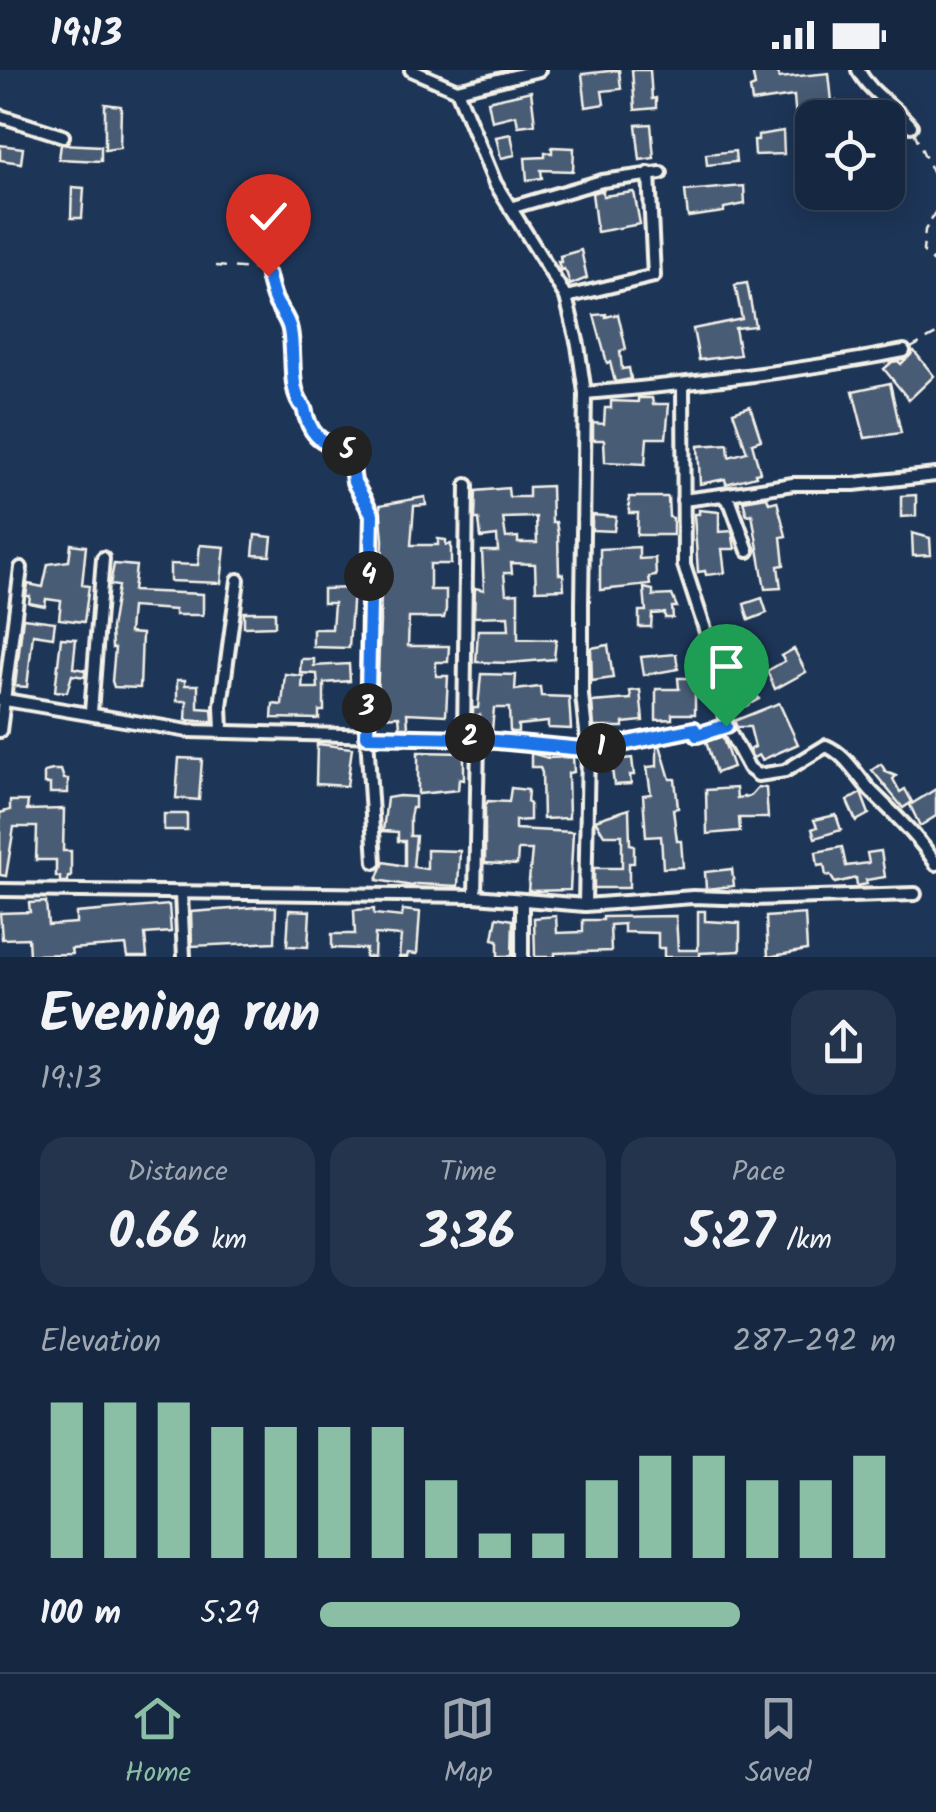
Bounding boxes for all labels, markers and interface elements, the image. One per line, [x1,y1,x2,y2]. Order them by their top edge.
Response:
text: 19:13 [50,5,122,65]
map controls [795,100,905,210]
button: locate [795,100,905,210]
pin [226,174,311,277]
icon: check [241,189,296,244]
pin: 5 [322,426,372,476]
text: 5 [340,428,354,473]
pin: 4 [344,551,394,601]
text: 4 [361,553,377,598]
pin [684,624,769,727]
icon: arrive [699,639,754,694]
pin: 3 [342,683,392,733]
text: 3 [359,685,375,730]
pin: 2 [445,713,495,763]
text: 2 [462,715,478,760]
pin: 1 [576,723,626,773]
text: 1 [597,725,605,770]
text: Evening run [40,973,320,1060]
button: share [791,990,896,1095]
text: 19:13 [40,1054,102,1105]
text: Distance [127,1150,228,1195]
text: Time [440,1150,496,1195]
text: Pace [732,1150,785,1195]
text: 0.66 [108,1195,200,1275]
text: 3:36 [421,1195,515,1275]
text: 5:27 [685,1195,775,1275]
text: km [200,1218,247,1263]
text: /km [775,1218,832,1263]
text: Elevation [40,1317,161,1368]
text: 287–292 m [733,1317,896,1368]
text: 100 m [40,1589,121,1640]
text: 5:29 [200,1589,259,1640]
tab: Home [125,1691,191,1796]
tab: Map [440,1691,495,1796]
tab: Saved [745,1691,811,1796]

